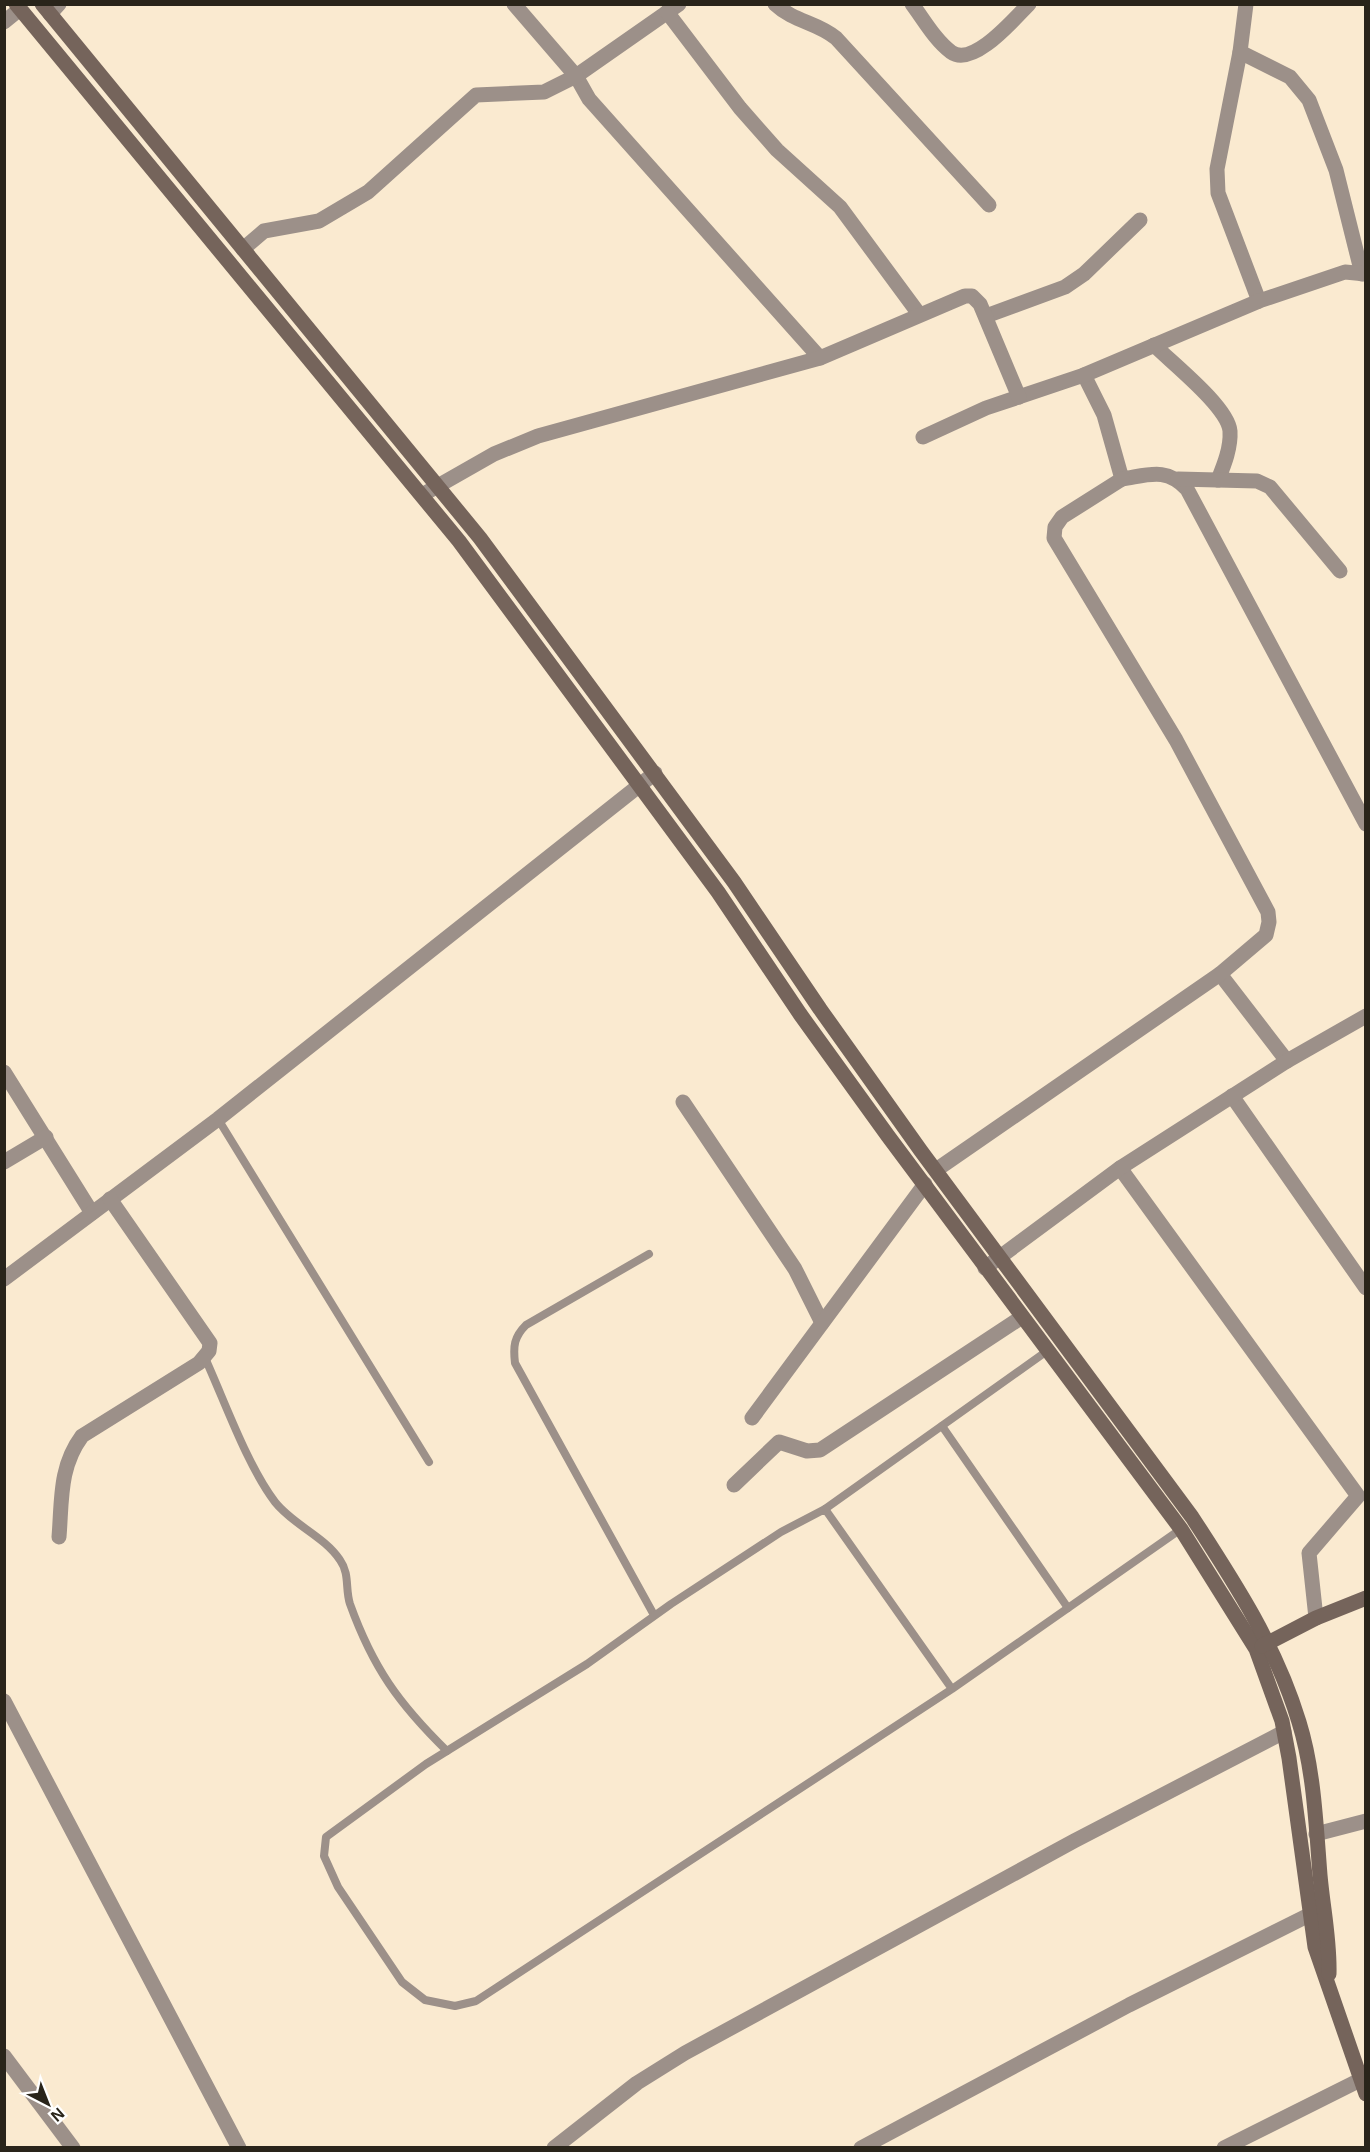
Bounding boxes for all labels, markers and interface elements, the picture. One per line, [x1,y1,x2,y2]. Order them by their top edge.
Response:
north arrow [18,2074,78,2134]
text: N [48,2105,68,2125]

